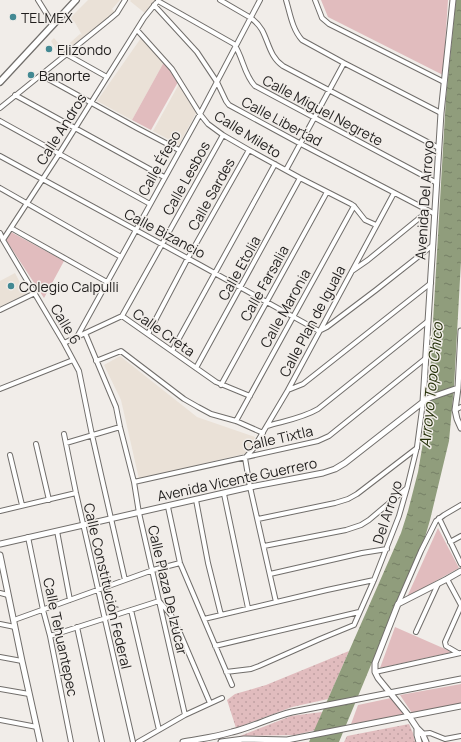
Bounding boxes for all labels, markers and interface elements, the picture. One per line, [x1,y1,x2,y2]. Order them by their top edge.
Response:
place label: TELMEX [21,8,73,27]
marker: TELMEX [8,12,18,22]
place label: Elizondo [57,40,112,59]
marker: Elizondo [44,44,54,54]
place label: Banorte [39,66,90,85]
marker: Banorte [26,70,36,80]
street label: Calle Miguel Negrete [259,70,387,150]
street label: Calle Andros [31,90,91,168]
street label: Calle Libertad [238,92,326,150]
street label: Calle Mileto [211,106,285,162]
street label: Calle Éfeso [133,127,185,199]
street label: Calle Lesbos [158,138,214,218]
street label: Avenida Del Arroyo [410,140,438,260]
street label: Calle Sardes [183,154,239,234]
street label: Calle Bizancio [121,204,209,262]
street label: Calle Etolia [213,232,265,304]
street label: Calle Farsalia [235,242,293,324]
street label: Calle Plan de Iguala [275,262,349,380]
street label: Calle Maronia [255,265,315,351]
place label: Colegio Calpulli [19,277,119,296]
marker: Colegio Calpulli [6,281,16,291]
street label: Calle 6 [47,300,85,348]
street label: Calle Creta [129,304,199,360]
water label: Arroyo Topo Chico [414,320,448,449]
street label: Calle Tixtla [241,421,315,455]
street label: Avenida Vicente Guerrero [155,453,319,505]
street label: Del Arroyo [368,478,406,546]
street label: Calle Constitución Federal [80,501,136,671]
street label: Calle Plaza De Izúcar [144,523,192,657]
street label: Calle Tehuantepec [39,576,83,698]

